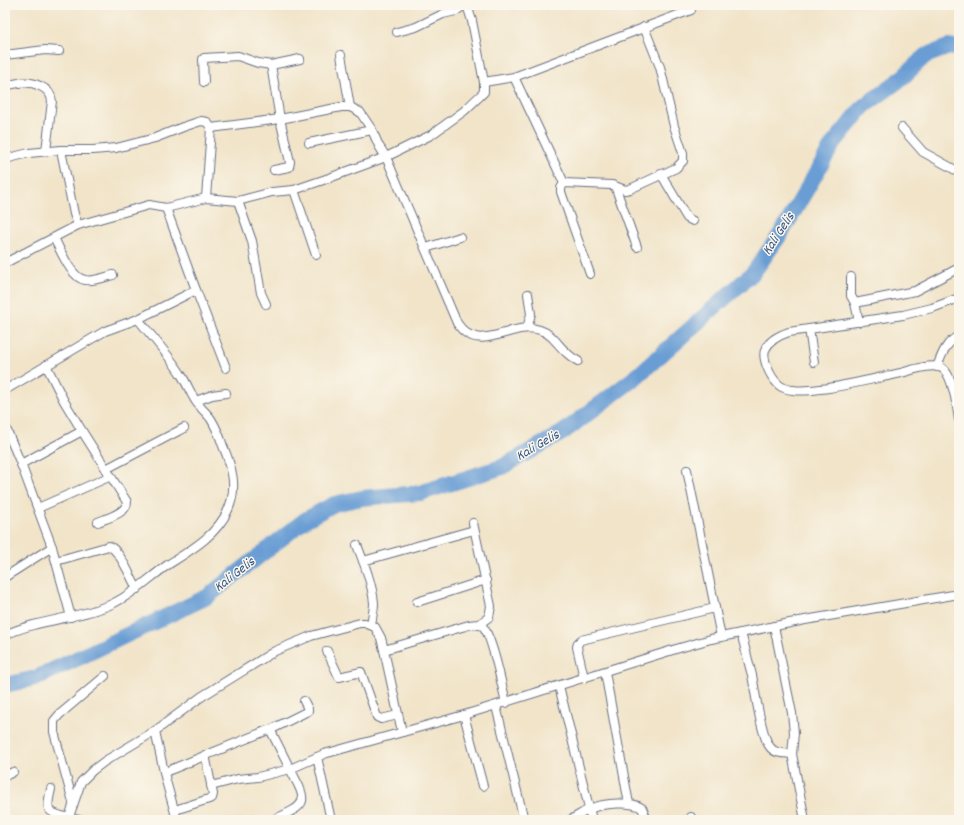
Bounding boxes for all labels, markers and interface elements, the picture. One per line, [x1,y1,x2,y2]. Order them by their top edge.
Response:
water label: Kali Gelis [758,208,801,259]
water label: Kali Gelis [513,425,564,466]
water label: Kali Gelis [210,552,261,597]

